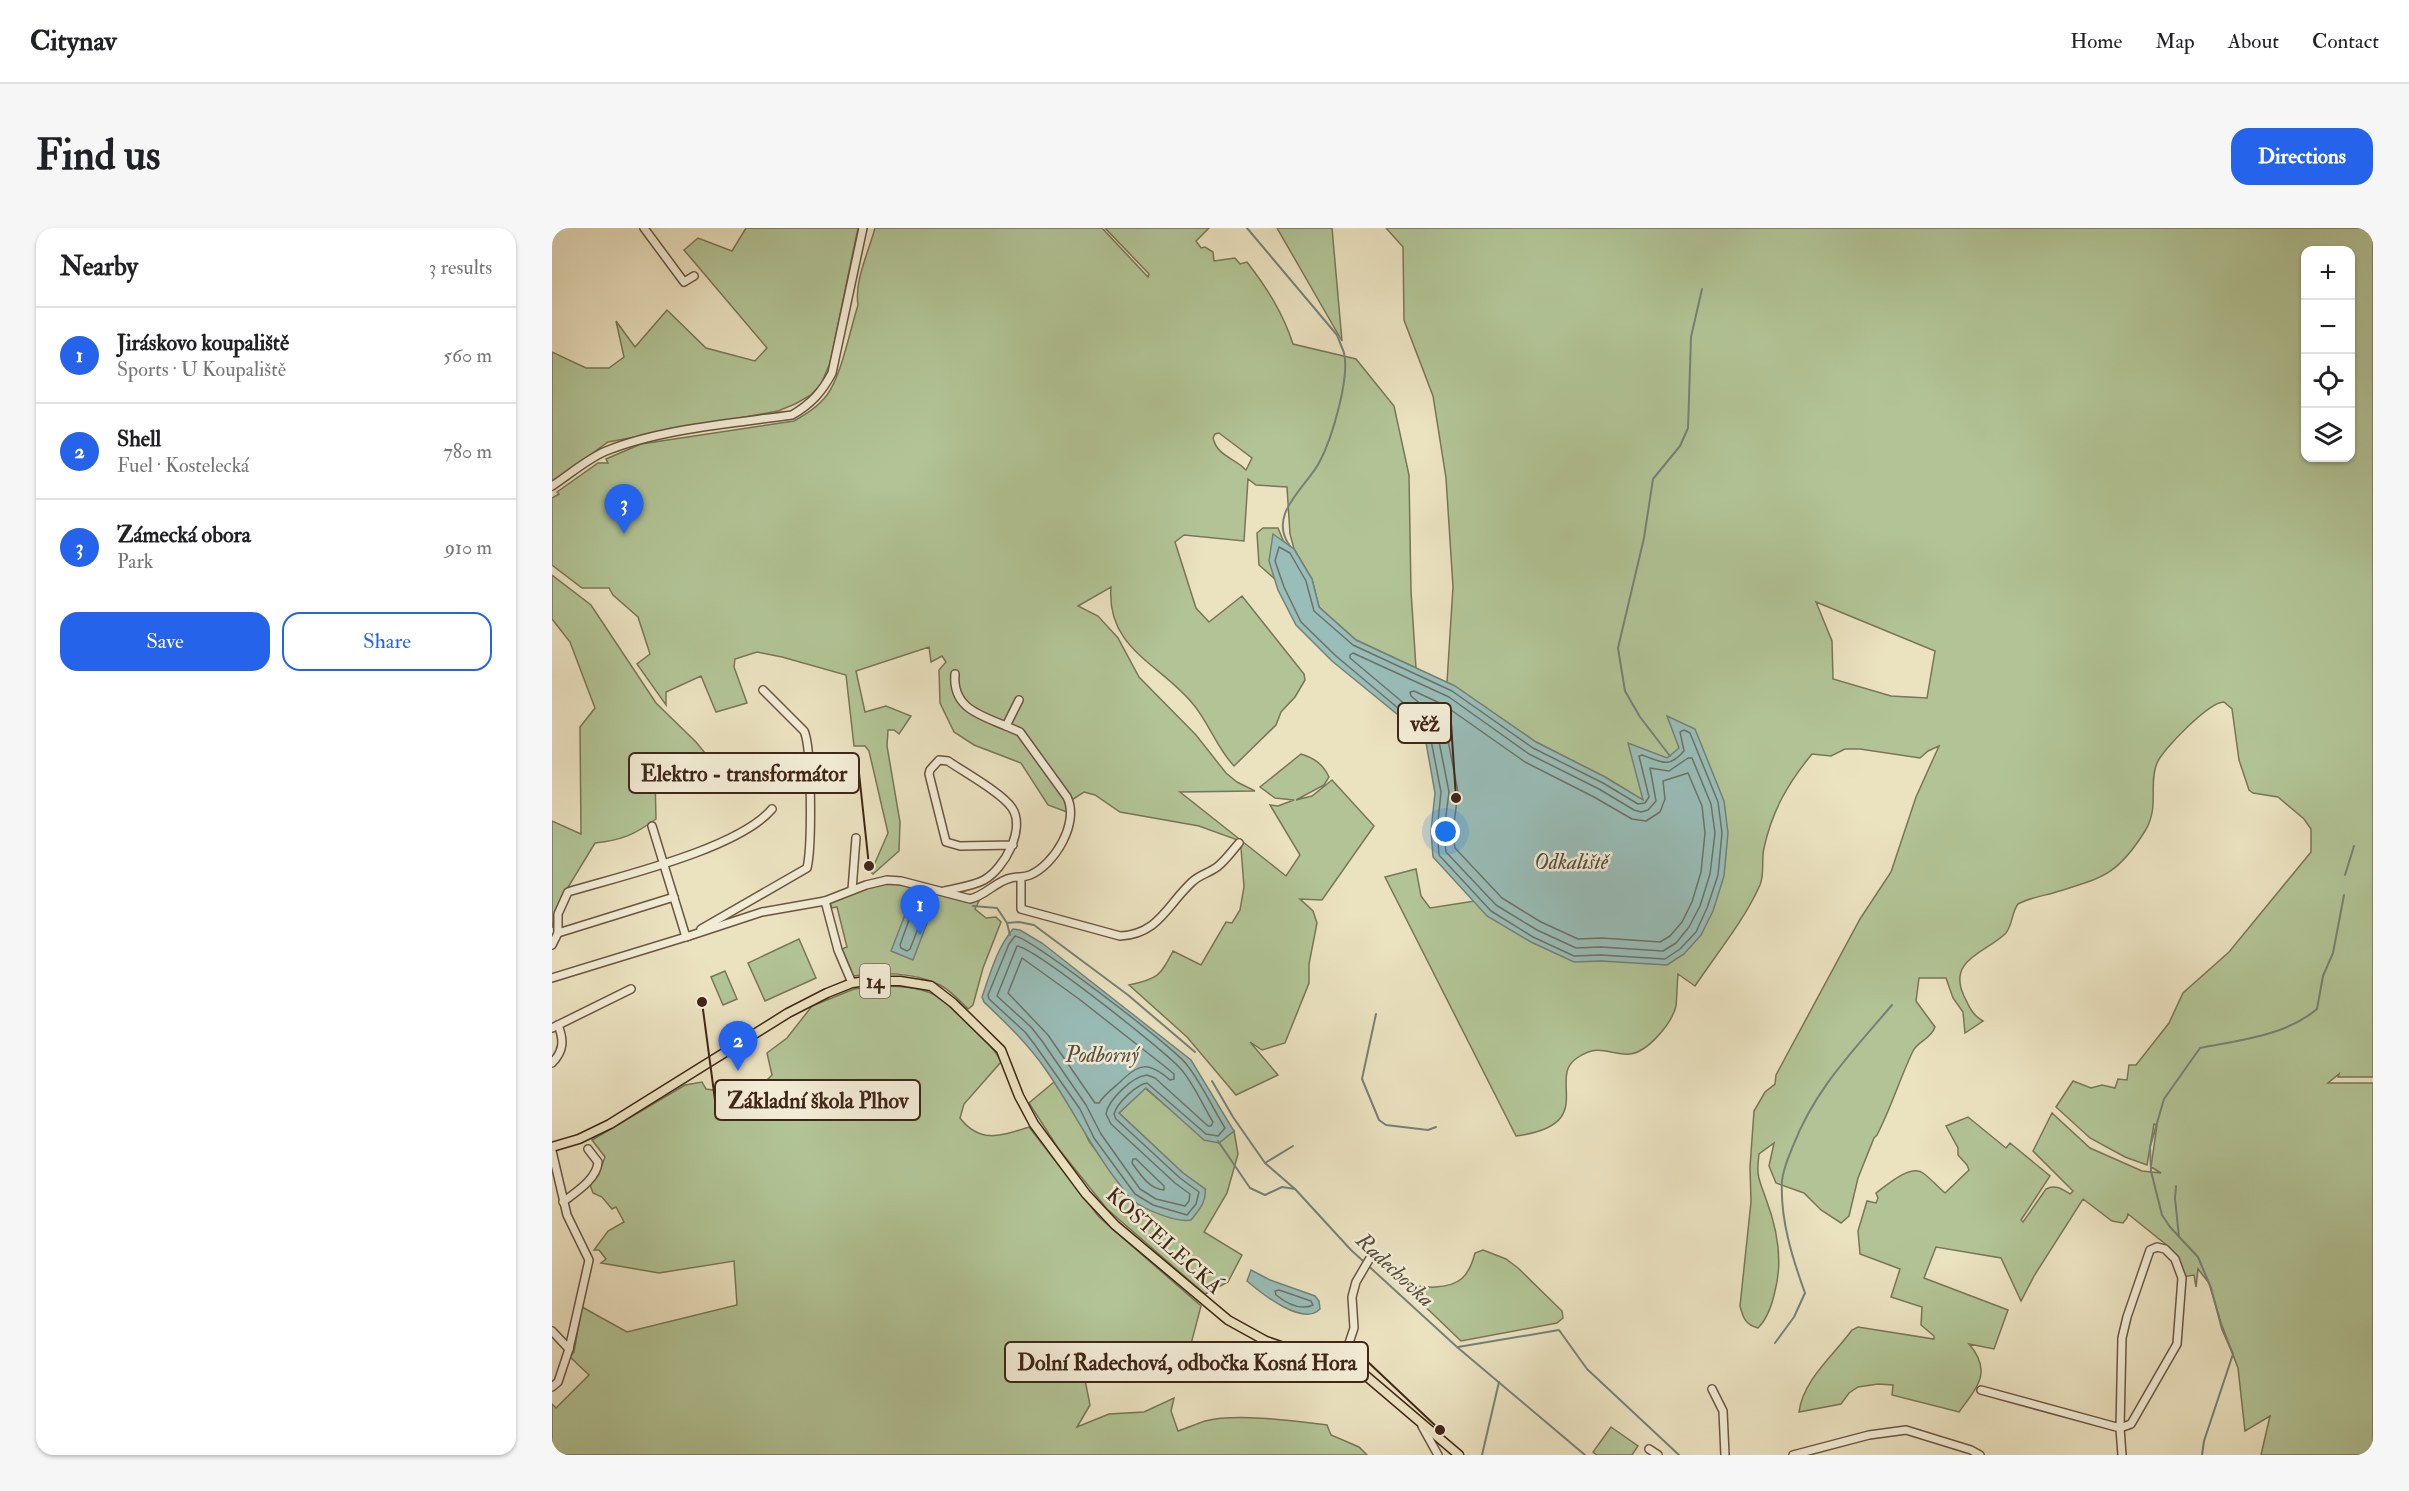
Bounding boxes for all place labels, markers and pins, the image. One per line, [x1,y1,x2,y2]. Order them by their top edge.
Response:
pin: 3 [604,484,644,534]
callout: věž [1398,703,1451,743]
callout: Elektro - transformátor [629,753,859,793]
pin: 1 [900,886,940,935]
pin: 2 [718,1022,758,1071]
callout: Základní škola Plhov [715,1080,920,1120]
callout: Dolní Radechová, odbočka Kosná Hora [1005,1342,1368,1382]

